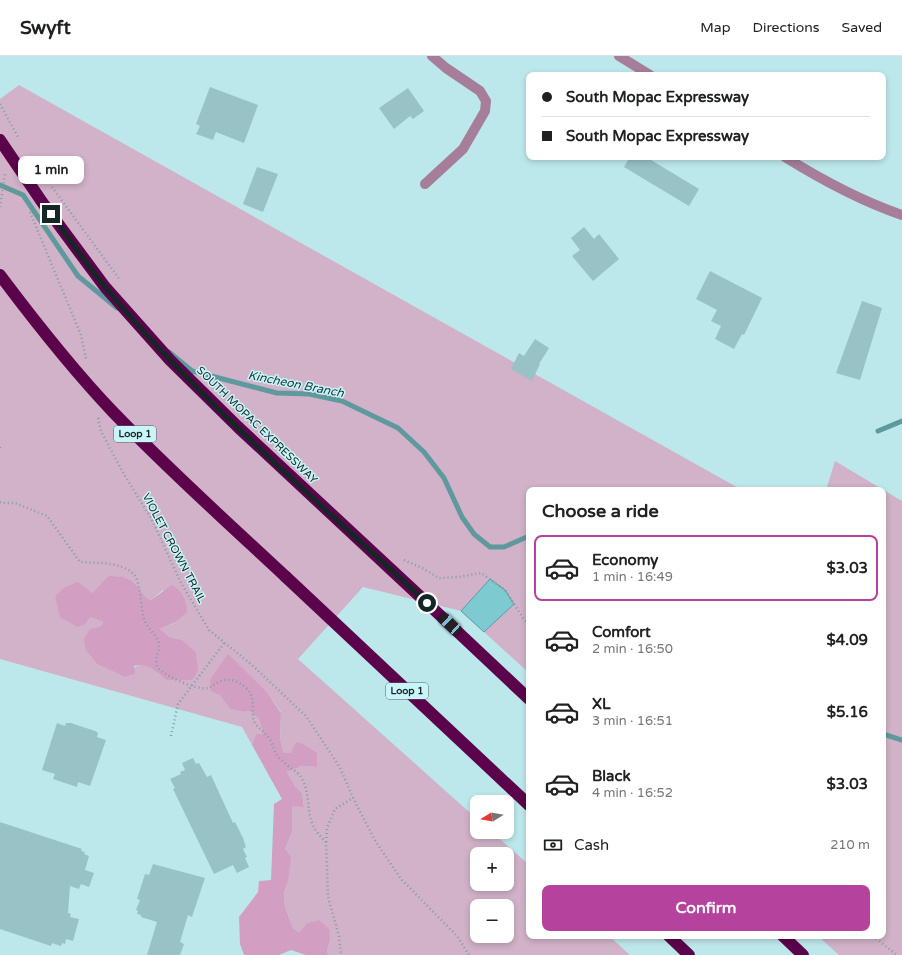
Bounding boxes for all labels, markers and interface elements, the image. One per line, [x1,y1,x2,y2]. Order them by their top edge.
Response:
text: Swyft [20,17,71,39]
text: Map [700,19,731,36]
text: Directions [753,19,820,36]
text: Saved [842,19,882,36]
text: South Mopac Expressway [566,88,749,106]
text: South Mopac Expressway [566,127,749,145]
callout: 1 min [18,156,84,184]
text: 1 min [34,162,68,178]
route end [42,205,60,223]
street label: SOUTH MOPAC EXPRESSWAY [194,364,320,486]
water label: Kincheon Branch [247,368,346,400]
road number: Loop 1 [114,426,156,442]
street label: VIOLET CROWN TRAIL [140,491,209,606]
text: Choose a ride [542,500,659,522]
icon: car [544,550,580,586]
text: Economy [592,551,658,569]
text: $3.03 [827,559,868,577]
text: 1 min · 16:49 [592,569,673,585]
route start [418,594,436,612]
car [437,611,463,637]
icon: car [544,622,580,658]
text: Comfort [592,623,651,641]
text: $4.09 [827,631,868,649]
text: 2 min · 16:50 [592,641,673,657]
road number: Loop 1 [386,683,428,699]
icon: car [544,694,580,730]
text: XL [592,695,611,713]
text: $5.16 [827,703,868,721]
text: 3 min · 16:51 [592,713,673,729]
icon: car [544,766,580,802]
text: Black [592,767,631,785]
text: $3.03 [827,775,868,793]
text: 4 min · 16:52 [592,785,673,801]
north arrow [470,795,514,839]
map controls [470,795,514,943]
icon: cash [542,834,564,856]
text: Cash [574,836,609,854]
text: 210 m [830,837,870,853]
button: + [470,847,514,891]
button: Confirm [542,885,870,931]
button: − [470,899,514,943]

